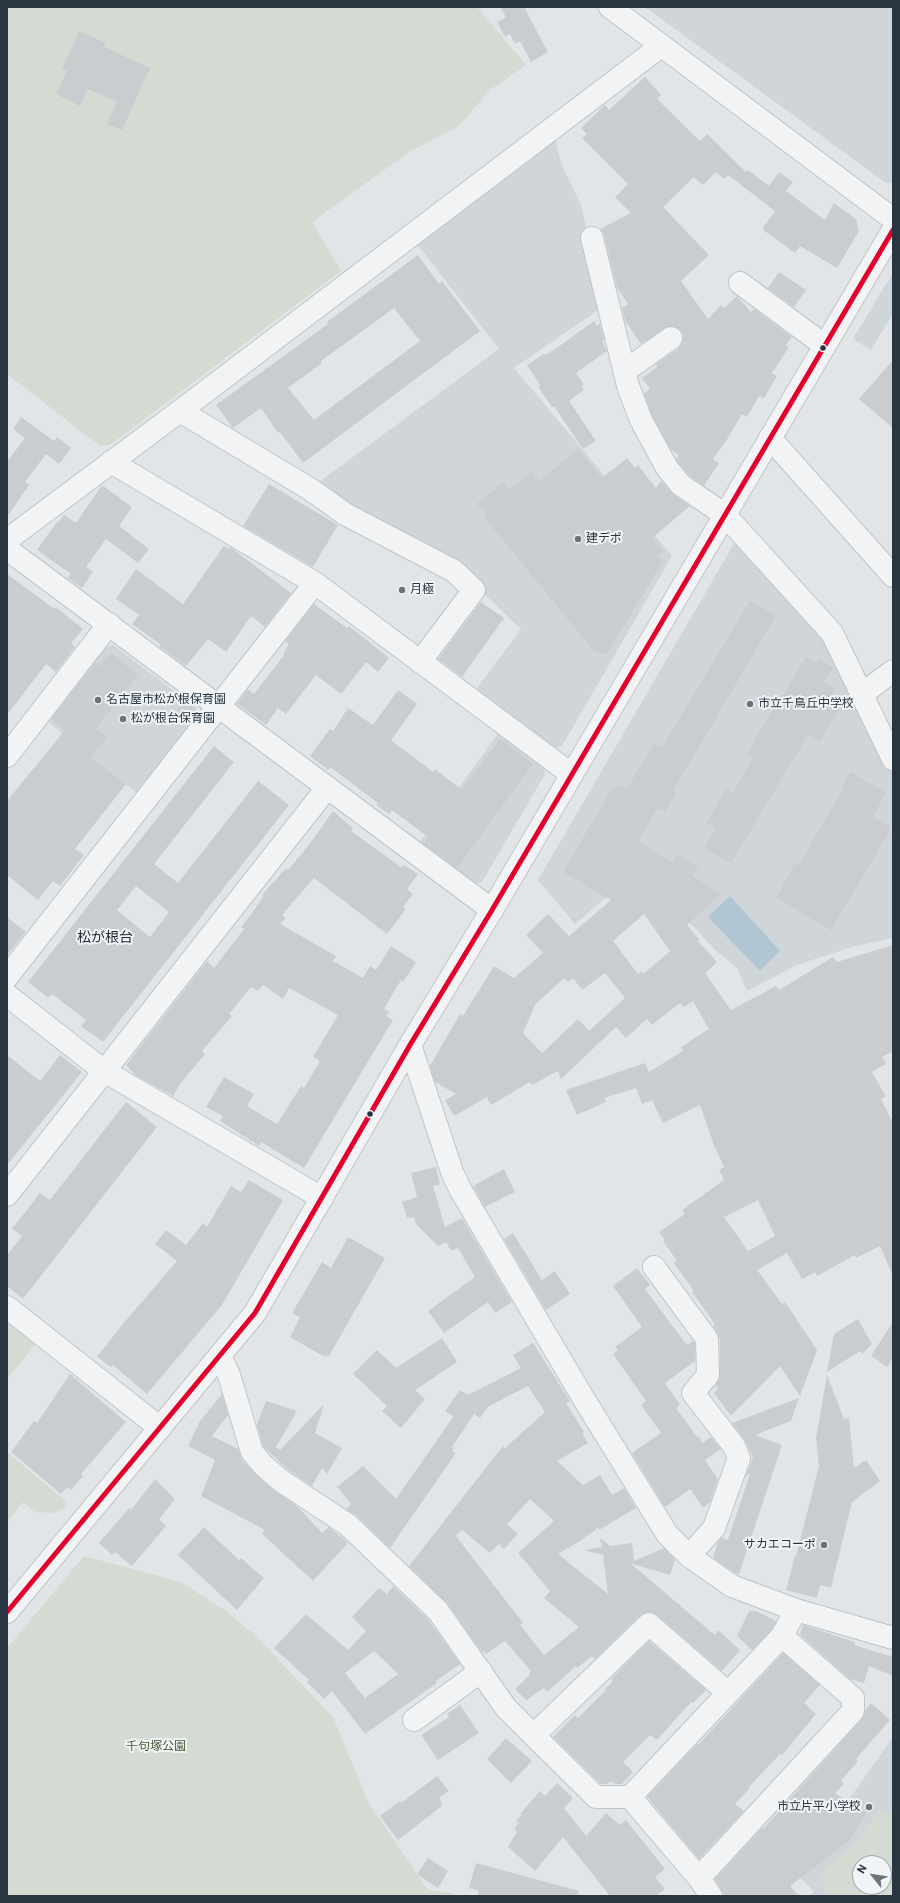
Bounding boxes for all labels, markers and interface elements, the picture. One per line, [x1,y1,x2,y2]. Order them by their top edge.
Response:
unlabelled marker [818,343,828,353]
place label: 建デポ [586,532,622,546]
marker: 建デポ [573,534,583,544]
place label: 月極 [410,583,434,597]
marker: 月極 [397,585,407,595]
place label: 名古屋市松が根保育園 [106,693,226,707]
marker: 名古屋市松が根保育園 [93,695,103,705]
place label: 市立千鳥丘中学校 [758,697,854,711]
marker: 市立千鳥丘中学校 [745,699,755,709]
place label: 松が根台保育園 [131,712,215,726]
marker: 松が根台保育園 [118,714,128,724]
district label: 松が根台 [77,930,133,946]
unlabelled marker [365,1109,375,1119]
place label: サカエコーポ [744,1538,816,1552]
marker: サカエコーポ [819,1540,829,1550]
park label: 千句塚公園 [126,1740,186,1754]
place label: 市立片平小学校 [777,1800,861,1814]
marker: 市立片平小学校 [864,1802,874,1812]
north arrow [852,1855,892,1895]
text: N [854,1863,870,1876]

